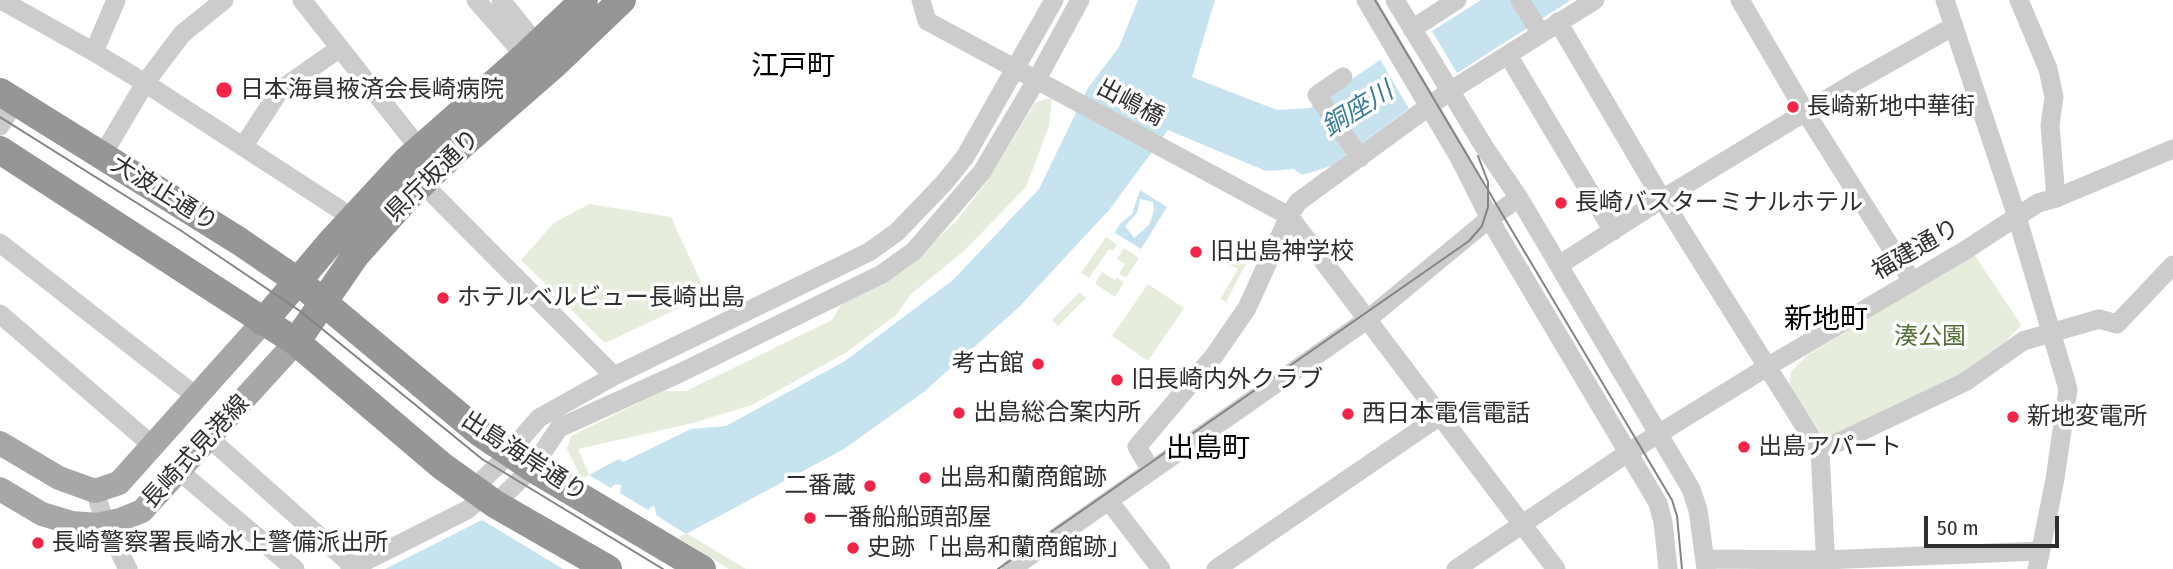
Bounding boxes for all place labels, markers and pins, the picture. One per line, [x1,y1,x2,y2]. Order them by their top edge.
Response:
place label: 日本海員掖済会長崎病院 [240,76,504,104]
marker: 日本海員掖済会長崎病院 [214,80,234,100]
place label: 長崎新地中華街 [1807,93,1975,121]
marker: 長崎新地中華街 [1785,99,1801,115]
place label: 長崎バスターミナルホテル [1575,189,1863,217]
marker: 長崎バスターミナルホテル [1553,195,1569,211]
place label: 旧出島神学校 [1210,238,1354,266]
marker: 旧出島神学校 [1188,244,1204,260]
place label: ホテルベルビュー長崎出島 [457,284,745,312]
marker: ホテルベルビュー長崎出島 [435,290,451,306]
place label: 考古館 [952,350,1024,378]
marker: 考古館 [1030,356,1046,372]
place label: 旧長崎内外クラブ [1131,366,1323,394]
marker: 旧長崎内外クラブ [1109,372,1125,388]
place label: 出島総合案内所 [973,399,1141,427]
place label: 西日本電信電話 [1362,400,1530,428]
place label: 新地変電所 [2027,403,2147,431]
marker: 出島総合案内所 [951,405,967,421]
marker: 西日本電信電話 [1340,406,1356,422]
marker: 新地変電所 [2005,409,2021,425]
place label: 出島アパート [1758,433,1902,461]
marker: 出島アパート [1736,439,1752,455]
place label: 出島和蘭商館跡 [939,464,1107,492]
marker: 出島和蘭商館跡 [917,470,933,486]
place label: 二番蔵 [784,472,856,500]
marker: 二番蔵 [862,478,878,494]
place label: 一番船船頭部屋 [824,504,992,532]
marker: 一番船船頭部屋 [802,510,818,526]
place label: 長崎警察署長崎水上警備派出所 [52,529,388,557]
place label: 史跡「出島和蘭商館跡」 [867,534,1131,562]
marker: 長崎警察署長崎水上警備派出所 [30,535,46,551]
marker: 史跡「出島和蘭商館跡」 [845,540,861,556]

